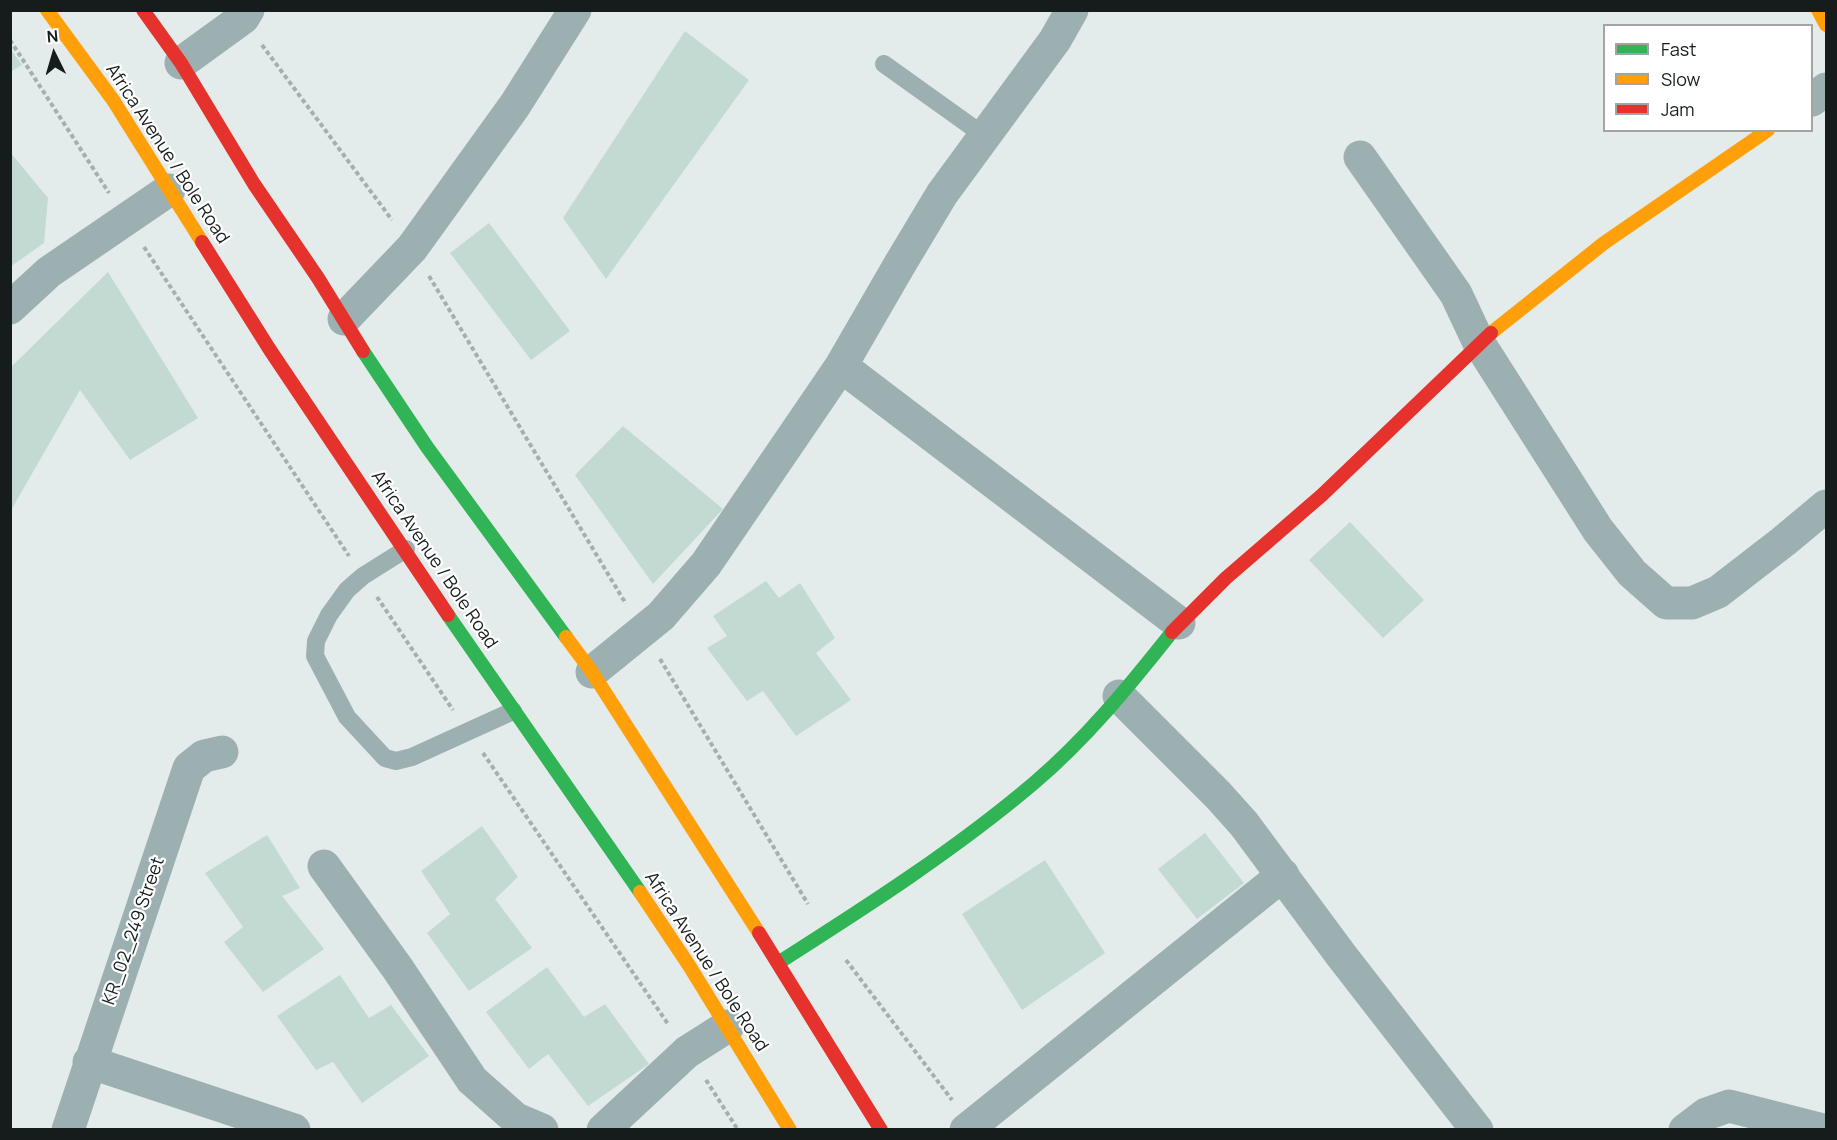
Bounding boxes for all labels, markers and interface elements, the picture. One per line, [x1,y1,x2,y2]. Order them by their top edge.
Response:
north arrow [24,24,84,84]
legend [1603,24,1813,132]
text: N [46,25,59,48]
text: Fast [1661,37,1696,61]
street label: Africa Avenue / Bole Road [101,60,233,248]
text: Slow [1661,67,1700,91]
text: Jam [1661,97,1695,121]
street label: Africa Avenue / Bole Road [366,467,502,653]
street label: KR_02_249 Street [99,854,169,1008]
street label: Africa Avenue / Bole Road [640,868,772,1056]

